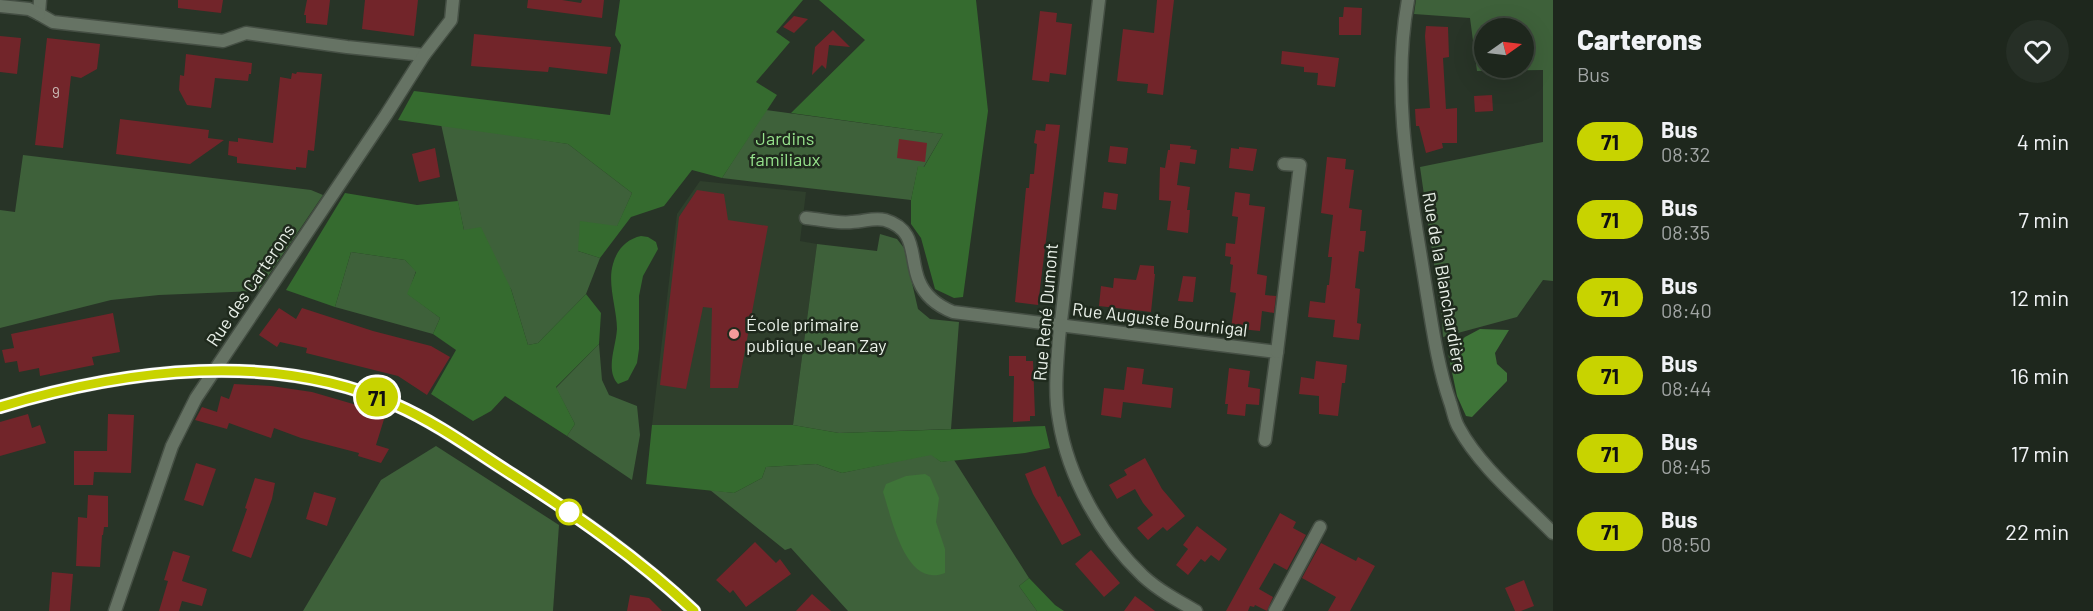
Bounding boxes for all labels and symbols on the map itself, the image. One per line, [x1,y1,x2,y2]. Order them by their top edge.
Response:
north arrow [1474,18,1534,78]
house number: 9 [52,83,60,101]
park label: Jardins familiaux [750,127,821,170]
street label: Rue de la Blanchardière [1418,190,1472,374]
street label: Rue des Carterons [201,220,299,350]
street label: Rue René Dumont [1028,242,1062,382]
street label: Rue Auguste Bournigal [1071,297,1249,341]
place label: École primaire publique Jean Zay [746,313,887,356]
marker: École primaire publique Jean Zay [727,327,741,341]
line badge: 71 [350,378,404,416]
unlabelled marker [556,499,582,525]

